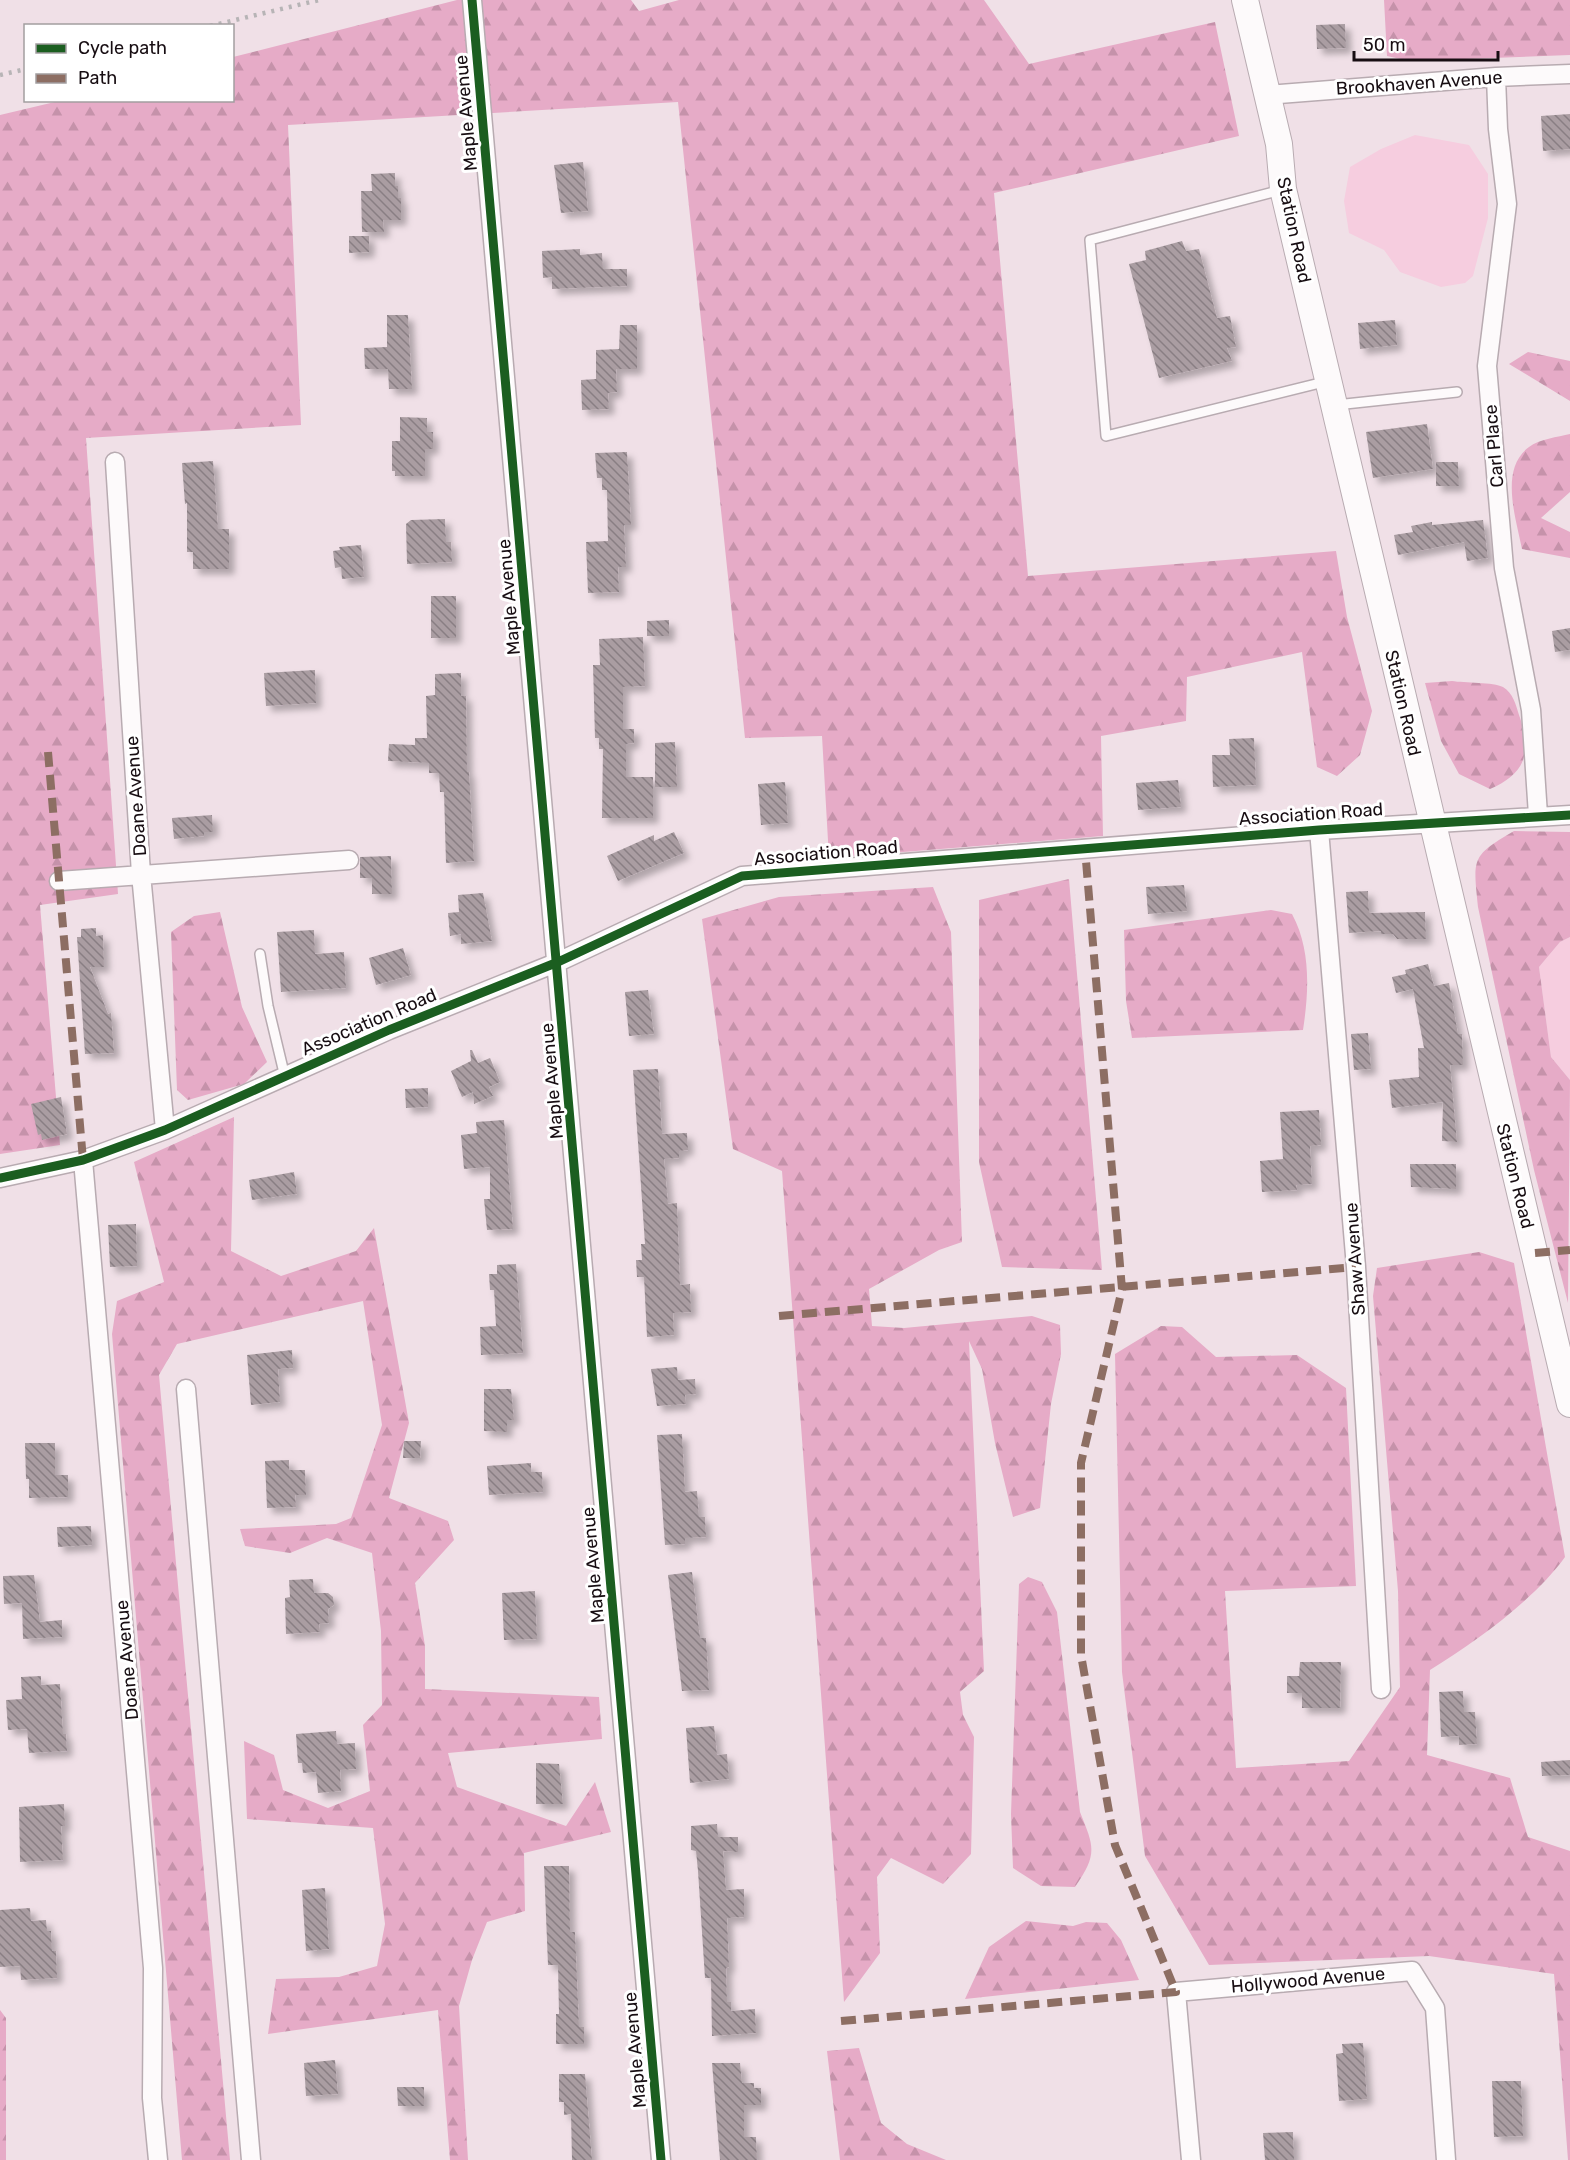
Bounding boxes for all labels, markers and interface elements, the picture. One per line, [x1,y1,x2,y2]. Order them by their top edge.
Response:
legend [24,24,234,102]
scale bar [1354,24,1498,62]
text: 50 m [1363,34,1406,56]
text: Cycle path [78,37,167,59]
street label: Maple Avenue [450,54,482,172]
street label: Brookhaven Avenue [1335,66,1503,100]
text: Path [78,67,117,89]
street label: Station Road [1272,175,1316,285]
street label: Carl Place [1479,403,1509,489]
street label: Maple Avenue [493,538,525,656]
street label: Station Road [1380,648,1426,758]
street label: Doane Avenue [121,735,151,857]
street label: Association Road [1238,798,1384,830]
street label: Association Road [753,836,899,870]
street label: Association Road [298,984,440,1060]
street label: Maple Avenue [536,1022,568,1140]
street label: Station Road [1491,1121,1539,1231]
street label: Shaw Avenue [1340,1202,1370,1316]
street label: Maple Avenue [577,1506,609,1624]
street label: Doane Avenue [111,1599,143,1721]
street label: Hollywood Avenue [1230,1962,1386,1998]
street label: Maple Avenue [619,1991,651,2109]

